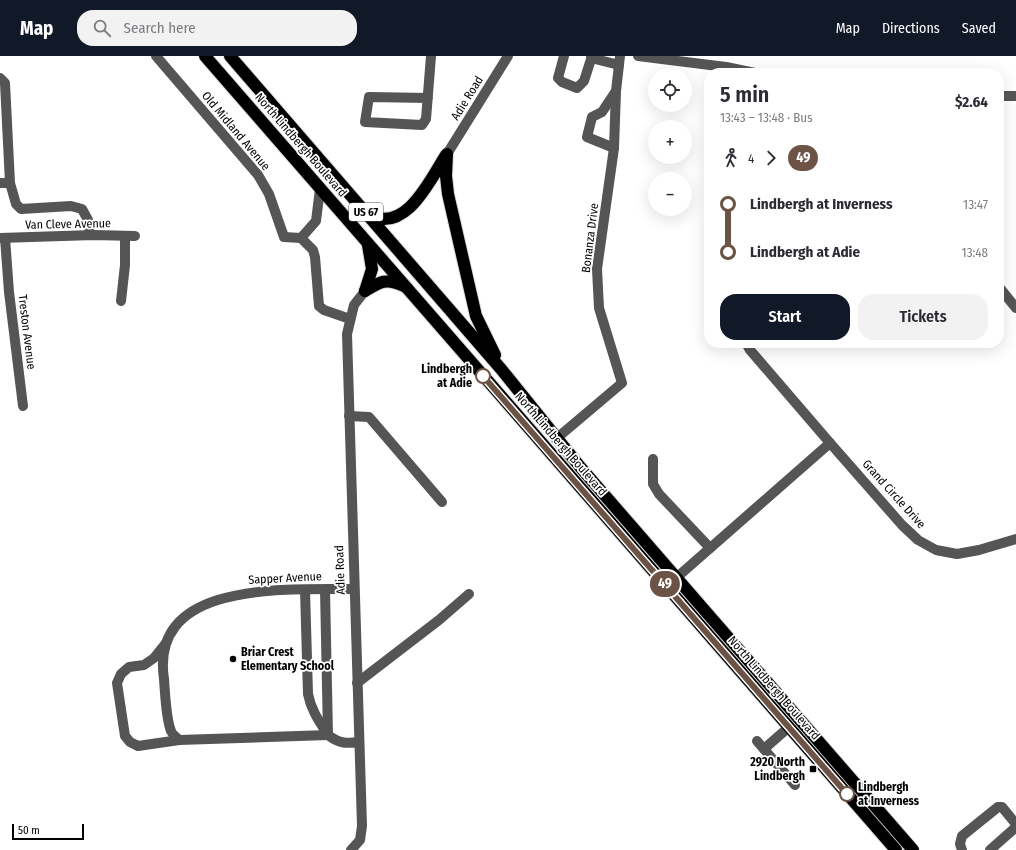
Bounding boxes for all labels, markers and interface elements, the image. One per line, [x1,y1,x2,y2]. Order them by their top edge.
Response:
search box [77,10,357,46]
text: Map [20,17,53,40]
icon: search [91,17,113,39]
text: Search here [123,19,196,37]
text: Map [836,20,860,37]
text: Directions [882,20,940,37]
text: Saved [962,20,996,37]
map controls [648,68,692,216]
button: locate [648,68,692,112]
street label: Adie Road [448,73,486,123]
text: 5 min [720,81,769,108]
street label: Old Midland Avenue [199,89,273,173]
street label: North Lindbergh Boulevard [252,90,350,200]
text: $2.64 [955,93,988,111]
text: 13:43 – 13:48 · Bus [720,110,813,125]
button: + [648,120,692,164]
icon: walk [720,147,742,169]
icon: forward [760,147,782,169]
text: 49 [796,149,810,166]
text: 4 [748,151,754,166]
button: − [648,172,692,216]
text: Lindbergh at Inverness [750,195,893,213]
text: 13:47 [963,197,988,212]
street label: Bonanza Drive [579,202,601,274]
road number: US 67 [349,203,383,221]
street label: Van Cleve Avenue [25,216,111,232]
text: Lindbergh at Adie [750,243,860,261]
text: 13:48 [962,245,988,260]
street label: Treston Avenue [15,294,39,370]
button: Start [720,294,850,340]
button: Tickets [858,294,988,340]
place label: Lindbergh at Adie [421,362,472,390]
marker: Lindbergh at Adie [475,368,491,384]
street label: North Lindbergh Boulevard [512,389,610,499]
street label: Grand Circle Drive [860,457,929,531]
street label: Adie Road [332,545,348,595]
street label: Sapper Avenue [248,569,322,587]
line badge: 49 [647,571,683,597]
text: 49 [658,575,672,592]
street label: North Lindbergh Boulevard [725,633,823,743]
place label: Briar Crest Elementary School [241,645,335,673]
marker: Briar Crest Elementary School [228,654,238,664]
place label: 2920 North Lindbergh [749,755,805,783]
marker: 2920 North Lindbergh [808,764,818,774]
place label: Lindbergh at Inverness [858,780,920,808]
marker: Lindbergh at Inverness [839,786,855,802]
scale bar [12,822,84,841]
text: 50 m [18,824,40,837]

